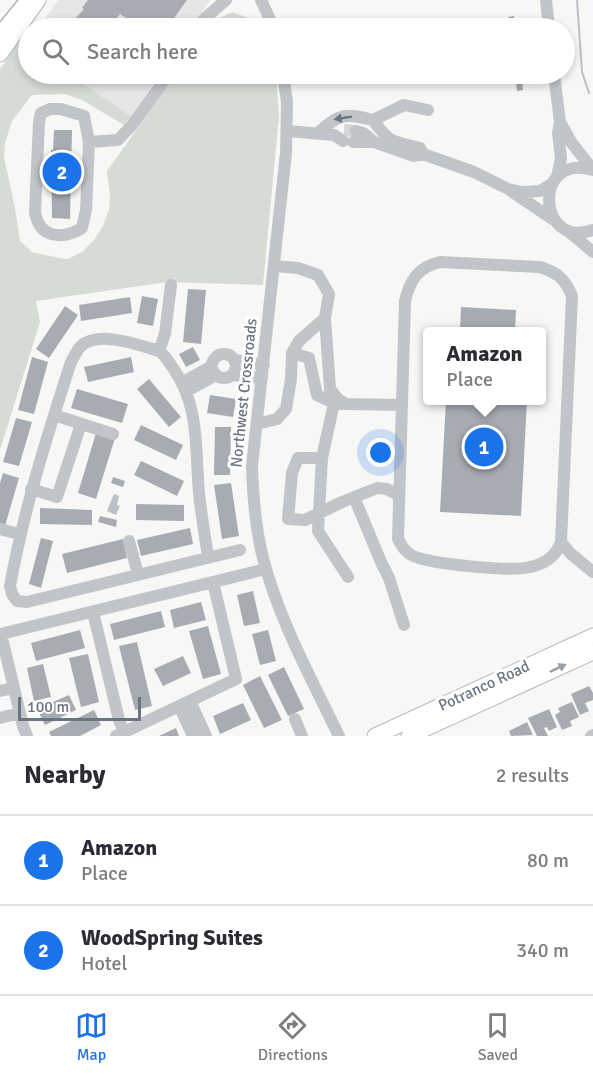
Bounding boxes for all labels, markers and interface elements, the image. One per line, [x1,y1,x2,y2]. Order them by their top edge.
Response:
search box [18,18,575,84]
icon: search [39,35,72,68]
text: Search here [87,38,198,65]
one-way arrow [334,113,353,122]
pin: 2 [42,150,82,195]
street label: Northwest Crossroads [226,317,262,469]
popup [423,327,546,405]
text: Amazon [446,340,523,367]
text: Place [446,367,493,392]
pin: 1 [464,424,504,470]
your location [366,438,395,467]
street label: Potranco Road [435,656,533,716]
one-way arrow [549,663,567,673]
scale bar [18,694,141,722]
text: 100 m [27,697,69,717]
text: Nearby [24,759,105,791]
text: 2 results [496,763,569,788]
text: Amazon [81,834,157,861]
text: 1 [38,848,49,873]
text: 80 m [527,848,569,873]
text: Place [81,861,128,886]
text: WoodSpring Suites [81,924,263,951]
text: 2 [38,938,49,963]
text: 340 m [516,938,569,963]
text: Hotel [81,951,127,976]
tab: Map [75,1009,108,1065]
tab: Directions [258,1009,328,1065]
tab: Saved [478,1009,518,1065]

